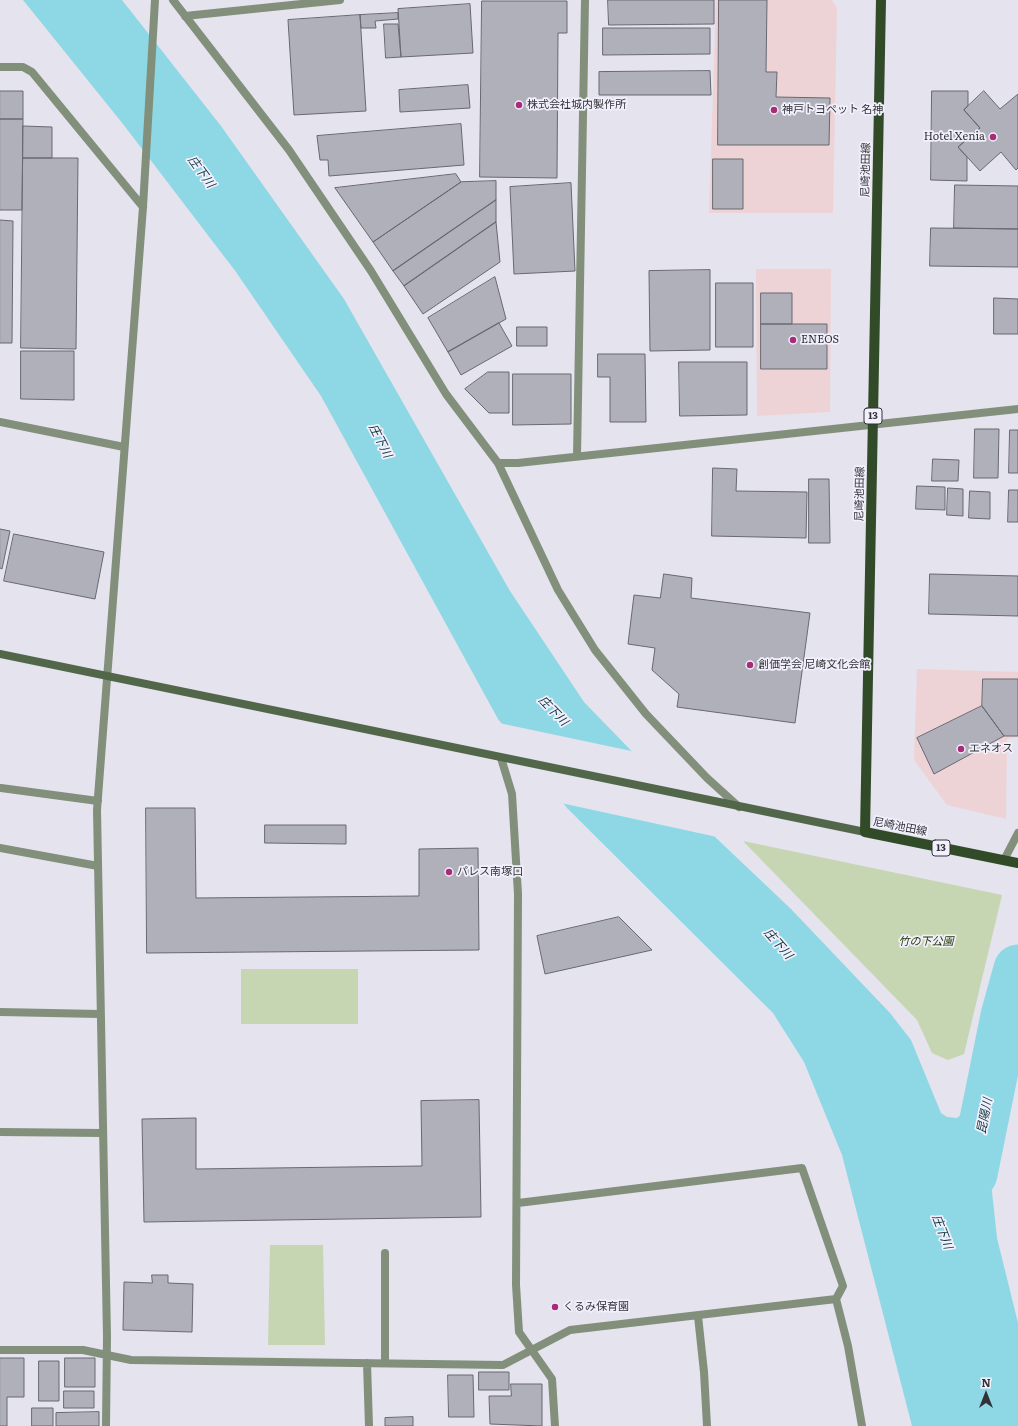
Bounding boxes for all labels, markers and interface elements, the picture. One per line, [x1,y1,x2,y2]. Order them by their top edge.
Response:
place label: 株式会社城内製作所 [527,98,626,112]
marker: 株式会社城内製作所 [514,100,524,110]
place label: 神戸トヨペット 名神 [782,103,883,117]
marker: 神戸トヨペット 名神 [769,105,779,115]
place label: Hotel Xenia [924,130,985,144]
marker: Hotel Xenia [988,132,998,142]
street label: 尼崎池田線 [859,142,873,198]
water label: 庄下川 [185,153,217,191]
place label: ENEOS [801,333,839,347]
marker: ENEOS [788,335,798,345]
road number: 13 [864,408,882,424]
water label: 庄下川 [365,422,395,460]
street label: 尼崎池田線 [853,466,867,522]
place label: 創価学会 尼崎文化会館 [758,658,870,672]
marker: 創価学会 尼崎文化会館 [745,660,755,670]
water label: 庄下川 [535,693,571,729]
place label: エネオス [969,742,1013,756]
marker: エネオス [956,744,966,754]
street label: 尼崎池田線 [872,815,928,839]
road number: 13 [932,840,950,856]
place label: パレス南塚口 [457,865,523,879]
marker: パレス南塚口 [444,867,454,877]
water label: 庄下川 [761,926,795,962]
park label: 竹の下公園 [899,935,953,949]
water label: 昆陽川 [974,1097,996,1135]
water label: 庄下川 [929,1213,955,1251]
place label: くるみ保育園 [563,1300,629,1314]
marker: くるみ保育園 [550,1302,560,1312]
north arrow [966,1374,1006,1414]
text: N [981,1374,991,1390]

